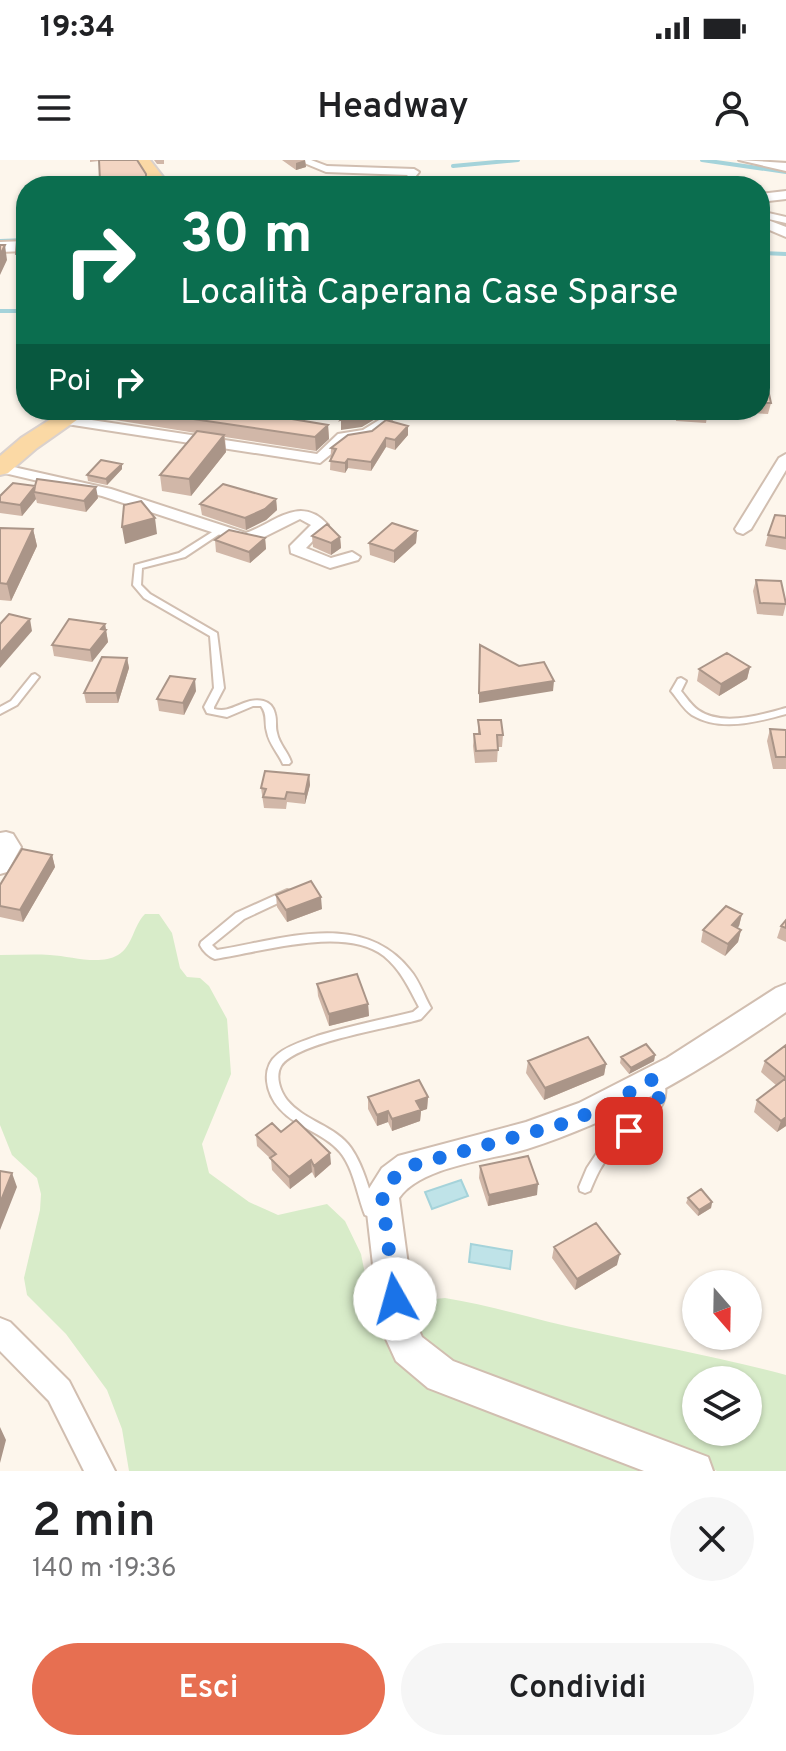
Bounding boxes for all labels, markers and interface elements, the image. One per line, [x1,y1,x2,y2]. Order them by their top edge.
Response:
text: 19:34 [40,10,115,47]
text: Headway [317,85,469,131]
icon: menu [32,86,76,130]
icon: person [710,86,754,130]
text: 30 m [180,202,313,272]
icon: right [48,208,152,312]
text: Località Caperana Case Sparse [180,271,678,317]
icon: right [107,360,151,404]
text: Poi [48,364,91,401]
pin [595,1097,663,1165]
icon: arrive [607,1109,651,1153]
position arrow [353,1257,437,1341]
north arrow [682,1270,762,1350]
map controls [682,1270,762,1446]
button: layers [682,1366,762,1446]
text: 2 min [32,1493,156,1553]
button: close [670,1497,754,1581]
text: 140 m · 19:36 [32,1553,177,1586]
button: Esci [32,1643,385,1735]
button: Condividi [401,1643,754,1735]

